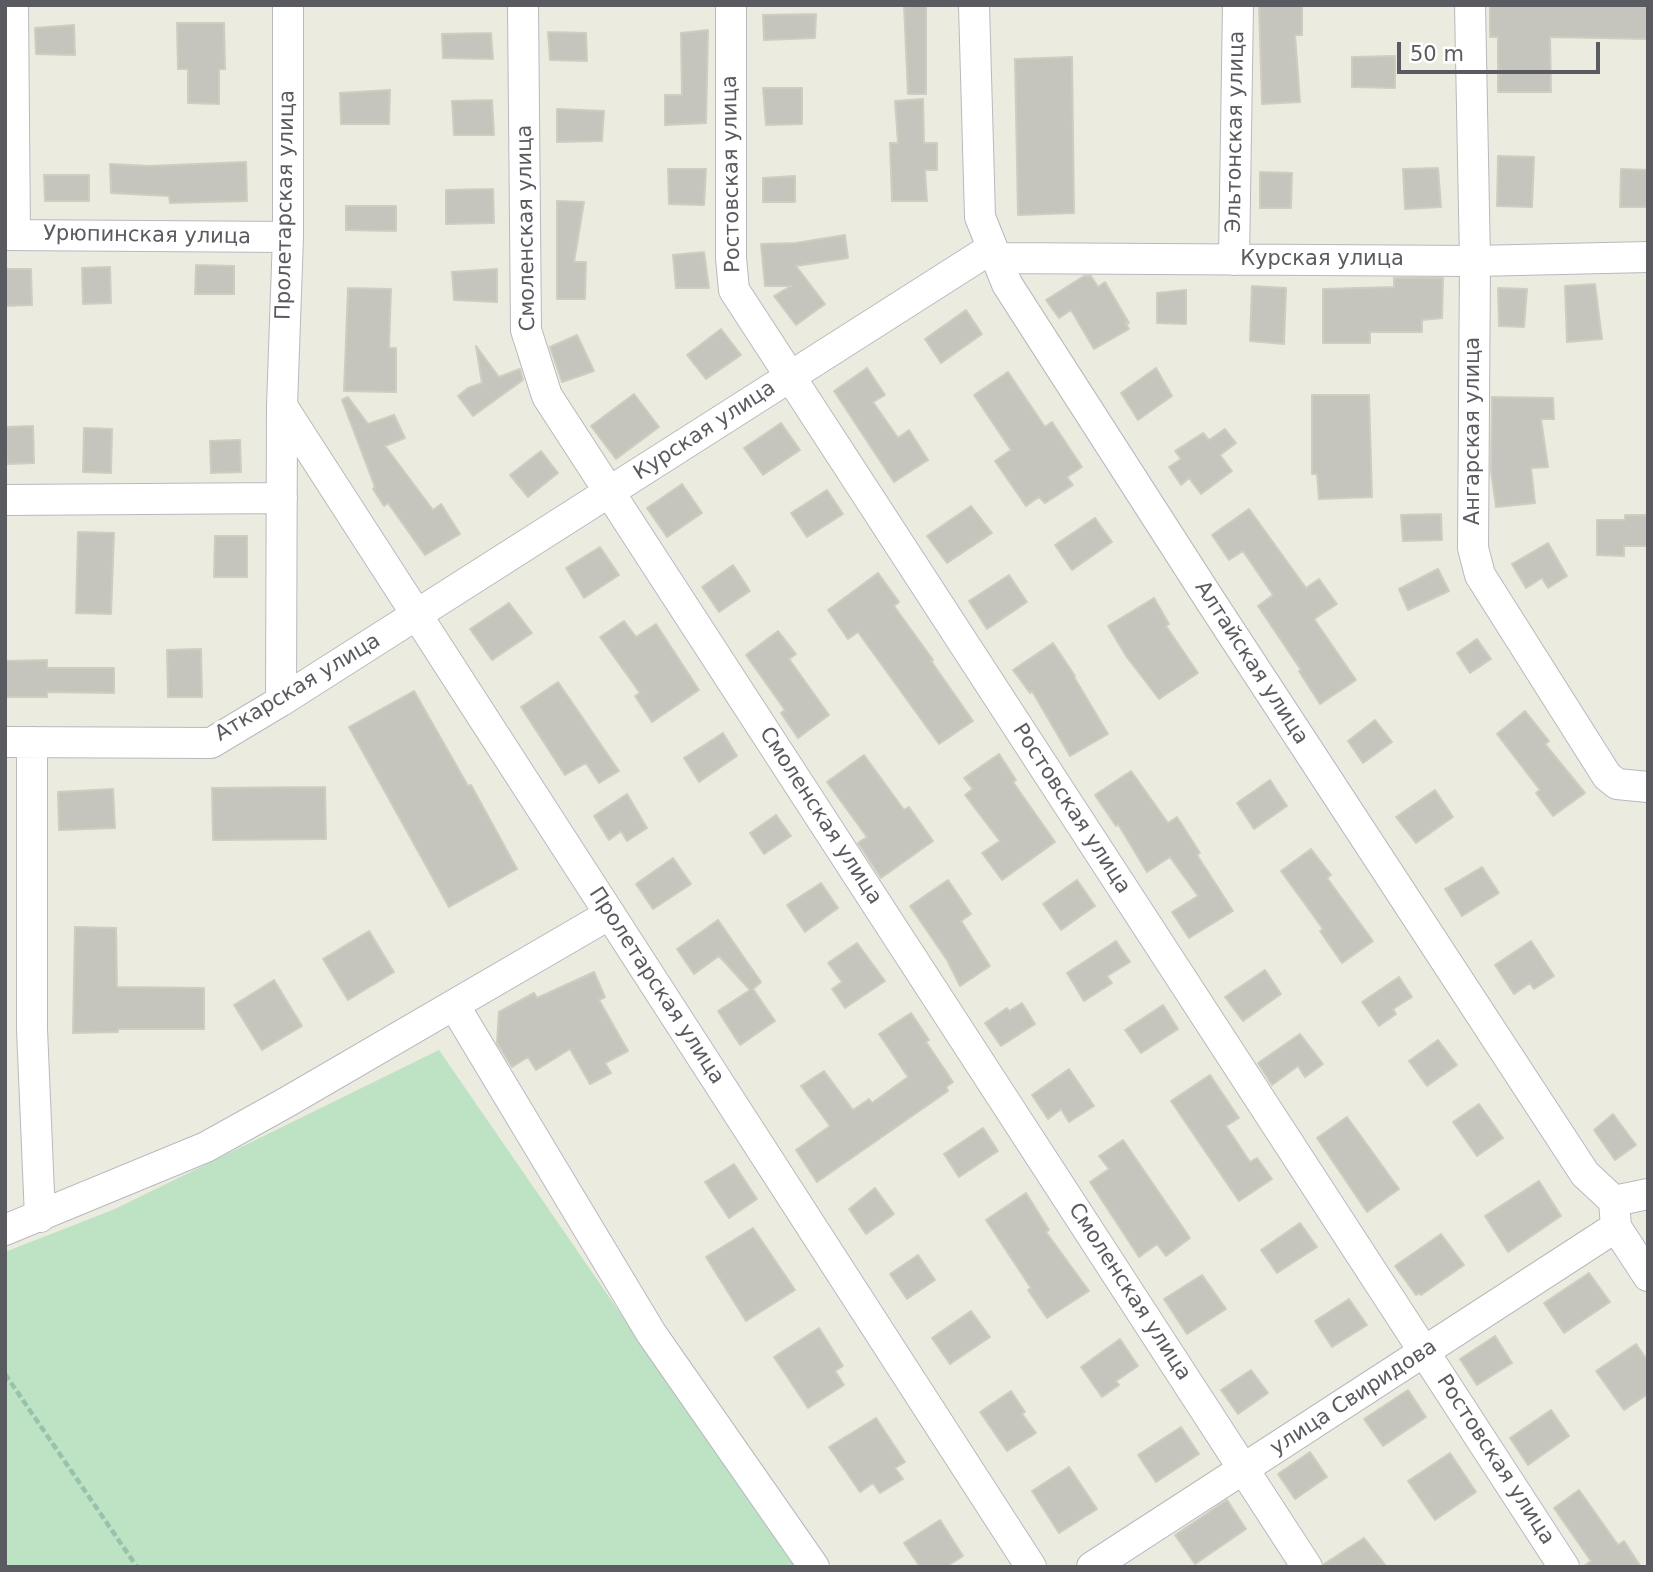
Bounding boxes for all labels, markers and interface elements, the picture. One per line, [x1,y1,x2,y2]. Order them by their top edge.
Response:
scale bar [1401,28,1604,72]
street label: Эльтонская улица [1222,31,1250,233]
text: 50 m [1410,42,1464,66]
street label: Ростовская улица [718,75,746,273]
street label: Пролетарская улица [271,90,301,320]
street label: Смоленская улица [513,125,541,331]
street label: Урюпинская улица [43,222,251,250]
street label: Курская улица [1240,247,1404,273]
street label: Ангарская улица [1461,337,1487,525]
street label: Курская улица [629,376,781,486]
street label: Алтайская улица [1189,577,1313,749]
street label: Аткарская улица [211,629,385,747]
street label: Ростовская улица [1007,719,1135,899]
street label: Смоленская улица [753,723,887,909]
street label: Пролетарская улица [583,883,729,1089]
street label: Смоленская улица [1062,1199,1196,1385]
street label: улица Свиридова [1266,1335,1442,1461]
street label: Ростовская улица [1431,1370,1559,1550]

